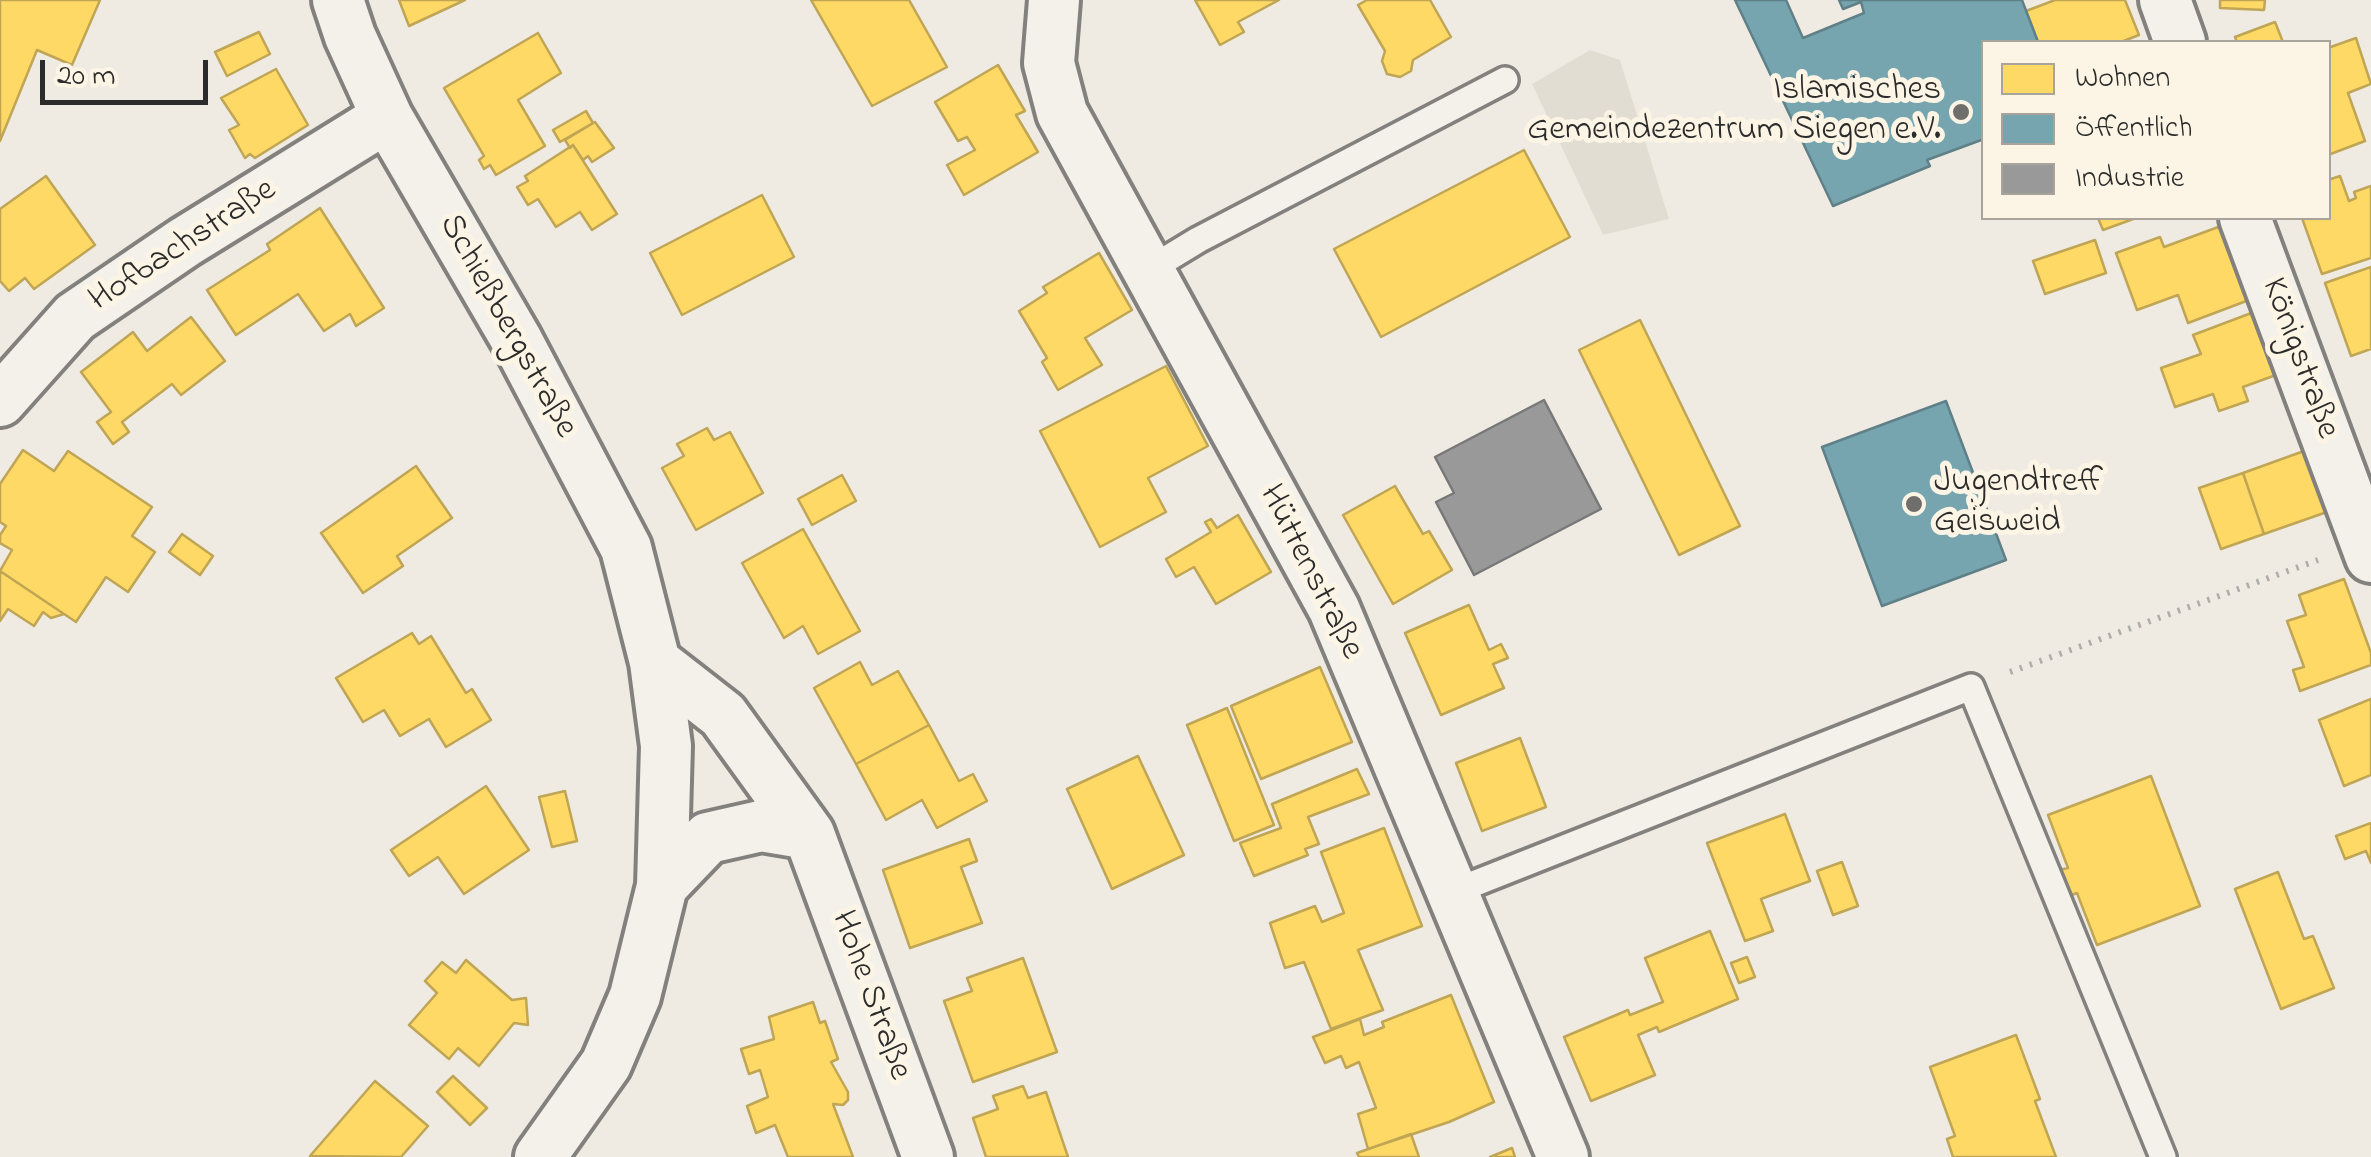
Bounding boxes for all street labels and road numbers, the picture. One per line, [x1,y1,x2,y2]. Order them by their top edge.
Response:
street label: Hofbachstraße [83,171,285,323]
street label: Schießbergstraße [427,208,585,446]
street label: Königstraße [2250,273,2346,445]
street label: Hüttenstraße [1247,479,1371,667]
street label: Hohe Straße [819,906,919,1086]

